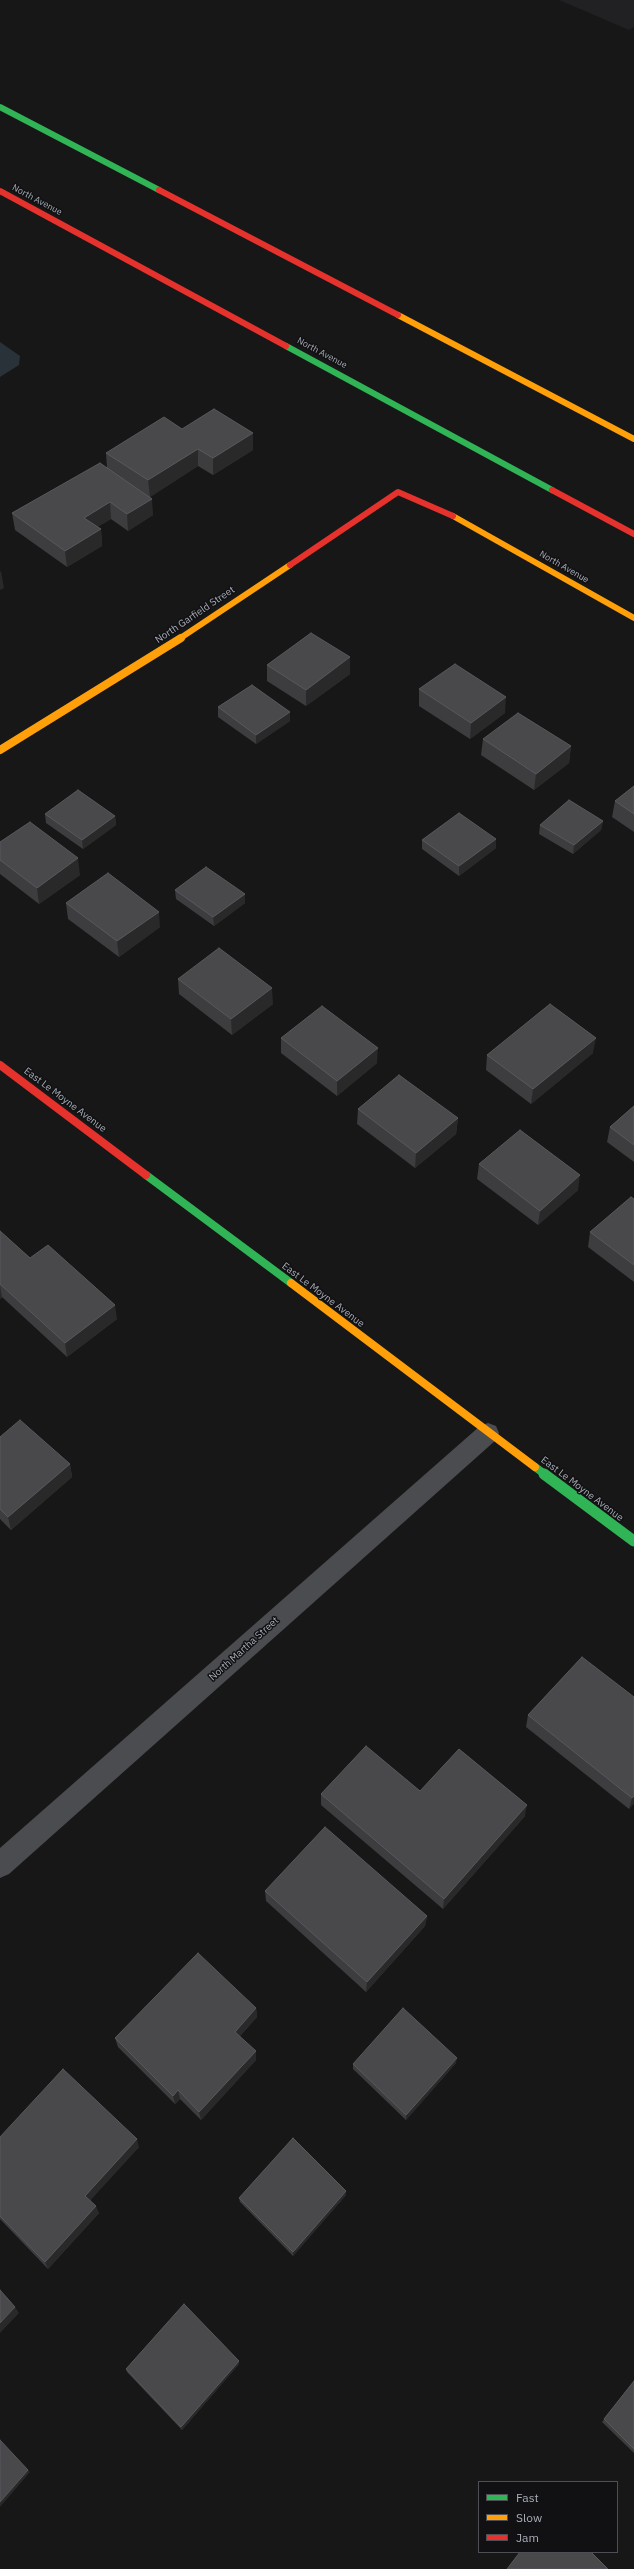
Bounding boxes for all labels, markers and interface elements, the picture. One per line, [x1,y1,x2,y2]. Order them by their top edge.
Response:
street label: North Avenue [10,182,64,218]
street label: North Avenue [295,335,349,371]
street label: North Avenue [537,549,591,585]
street label: North Garfield Street [153,584,237,646]
street label: East Le Moyne Avenue [21,1065,109,1135]
street label: East Le Moyne Avenue [279,1260,367,1330]
street label: East Le Moyne Avenue [538,1454,626,1524]
street label: North Martha Street [207,1615,281,1683]
legend [478,2481,618,2553]
text: Fast [516,2490,539,2505]
text: Slow [516,2510,542,2525]
text: Jam [516,2530,539,2545]

